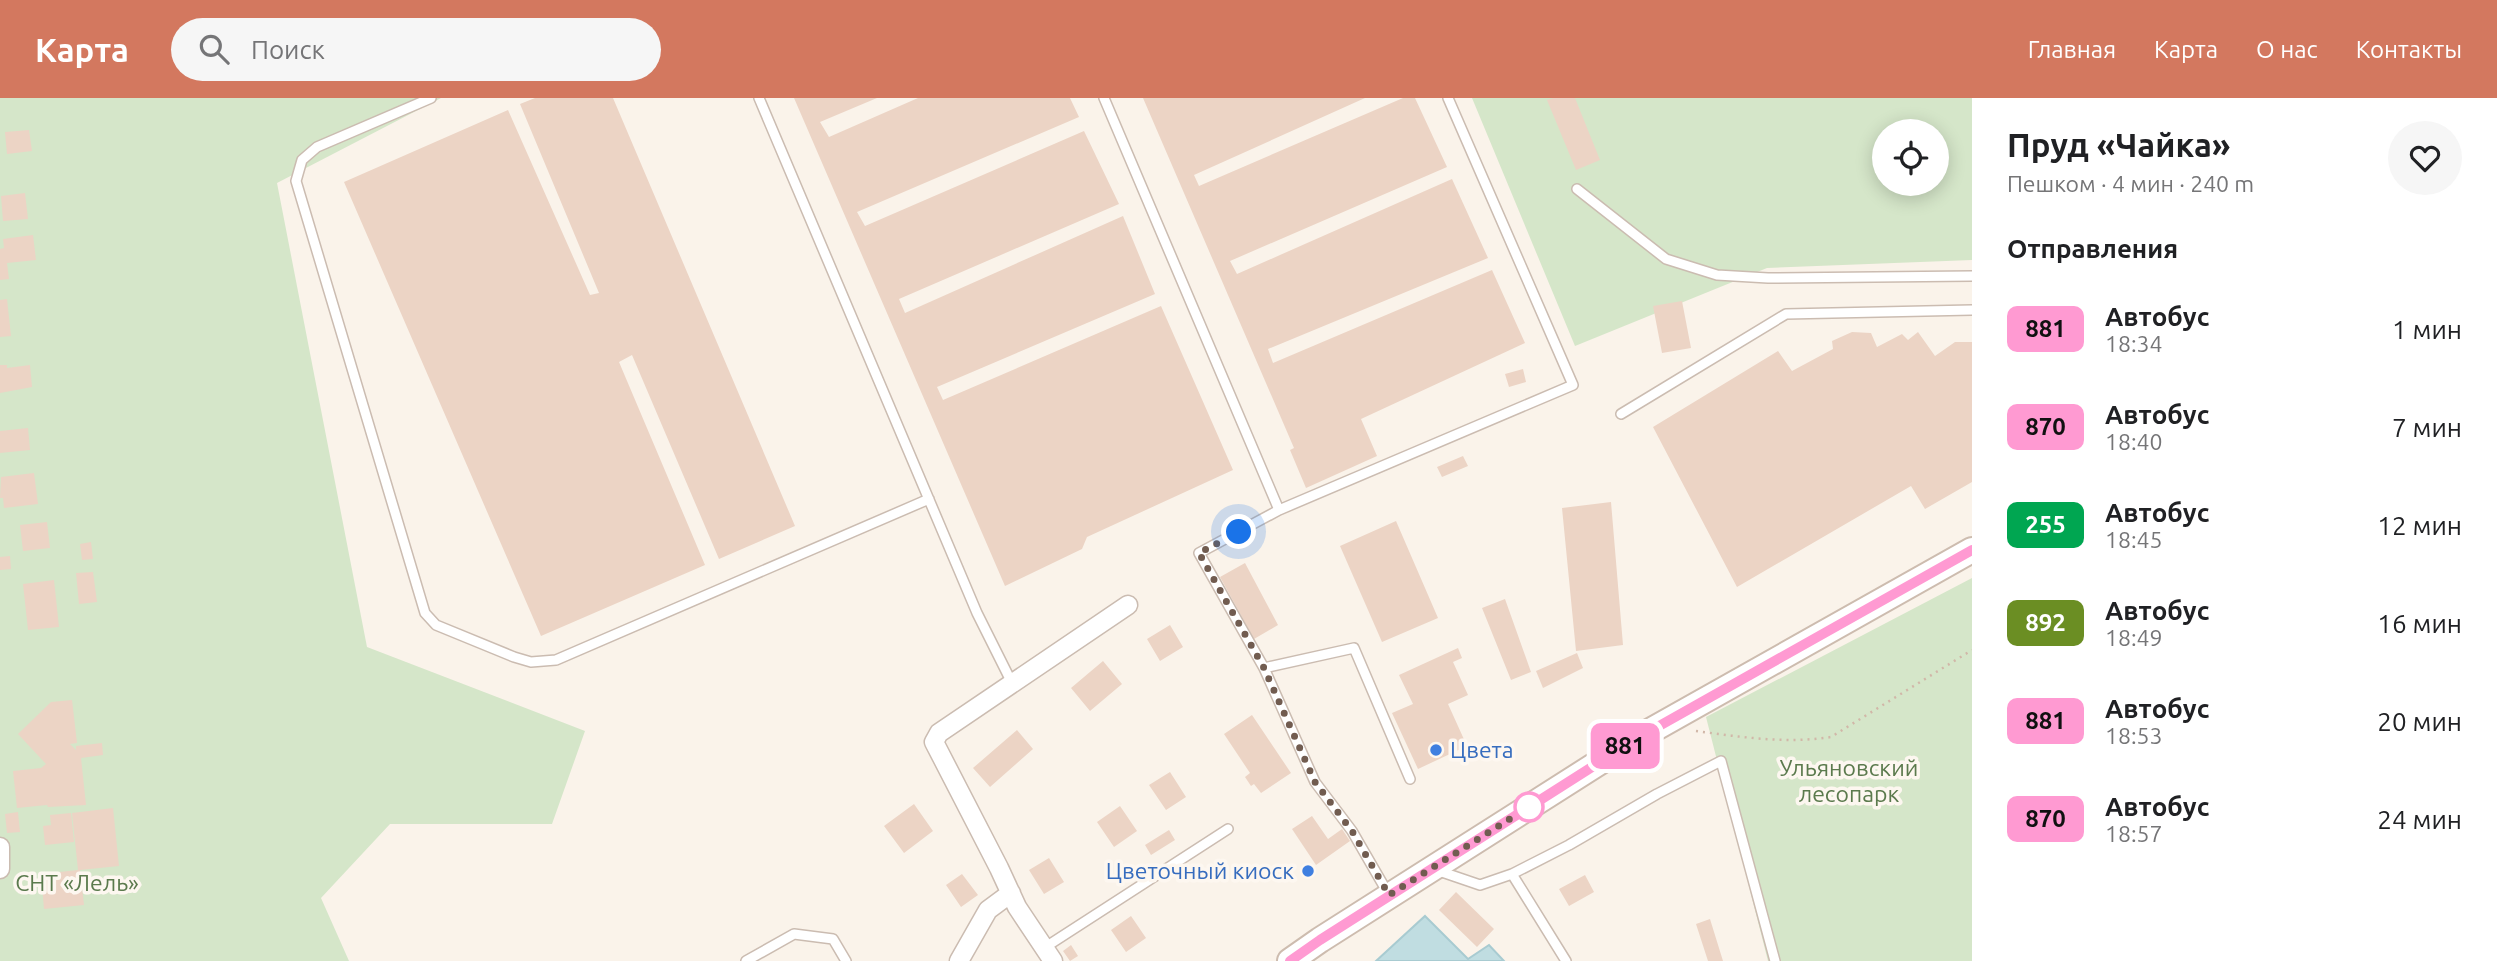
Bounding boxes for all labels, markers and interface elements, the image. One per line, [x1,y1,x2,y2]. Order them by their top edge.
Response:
search box [171,18,661,81]
icon: search [195,30,233,68]
text: Карта [35,31,129,68]
text: Поиск [251,35,325,64]
text: Главная [2028,36,2116,63]
text: Карта [2154,36,2218,63]
text: О нас [2256,36,2318,63]
text: Контакты [2356,36,2462,63]
map controls [1872,119,1949,196]
button: locate [1872,119,1949,196]
button: heart [2388,121,2462,195]
text: Пруд «Чайка» [2007,126,2230,163]
text: Пешком · 4 мин · 240 m [2007,171,2254,196]
text: Отправления [2007,234,2178,263]
text: Автобус [2105,302,2209,331]
text: 881 [2025,315,2066,342]
text: 1 мин [2392,315,2462,344]
text: 18:34 [2105,331,2163,356]
text: Автобус [2105,400,2209,429]
text: 870 [2025,413,2066,440]
text: 7 мин [2392,413,2462,442]
text: 18:40 [2105,429,2163,454]
text: Автобус [2105,498,2209,527]
text: 255 [2025,511,2066,538]
text: 12 мин [2377,511,2462,540]
your location [1221,514,1256,549]
text: 18:45 [2105,527,2163,552]
text: Автобус [2105,596,2209,625]
text: 892 [2025,609,2066,636]
text: 16 мин [2377,609,2462,638]
text: 18:49 [2105,625,2163,650]
text: Автобус [2105,694,2209,723]
text: 881 [2025,707,2066,734]
text: 20 мин [2377,707,2462,736]
line badge: 881 [1585,723,1665,769]
text: 18:53 [2105,723,2163,748]
text: 881 [1605,732,1645,759]
place label: Цвета [1450,737,1514,762]
marker: Цвета [1428,742,1444,758]
park label: Ульяновский лесопарк [1780,755,1918,806]
unlabelled marker [1514,792,1544,822]
text: Автобус [2105,792,2209,821]
text: 870 [2025,805,2066,832]
text: 24 мин [2377,805,2462,834]
text: 18:57 [2105,821,2163,846]
place label: Цветочный киоск [1106,858,1294,883]
marker: Цветочный киоск [1300,863,1316,879]
park label: СНТ «Лель» [15,870,139,895]

